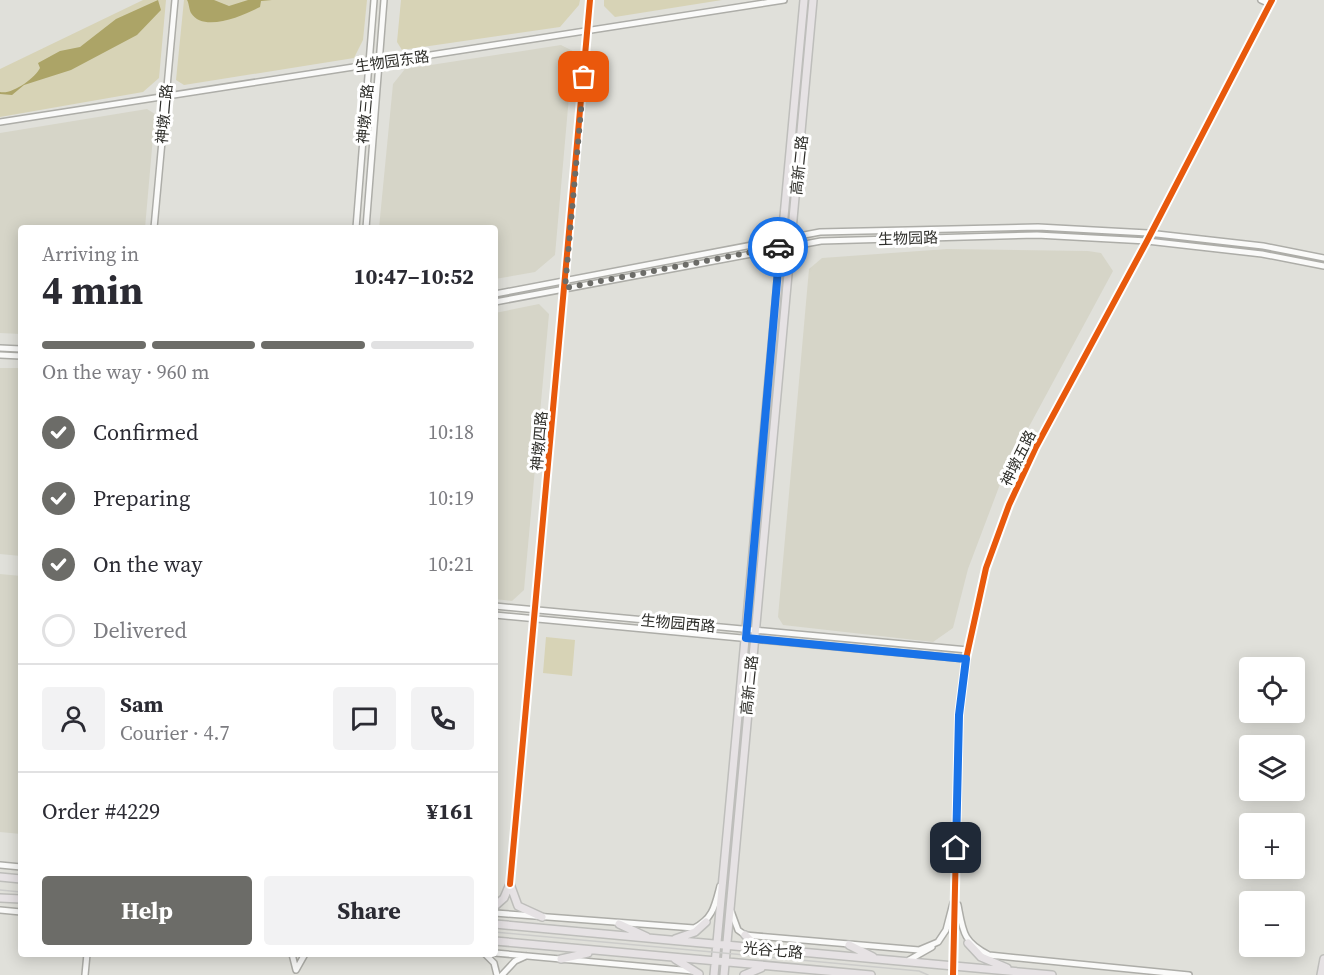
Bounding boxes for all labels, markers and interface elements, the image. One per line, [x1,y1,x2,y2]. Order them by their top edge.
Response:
street label: 生物园东路 [353,45,431,77]
pin [558,51,609,102]
icon: bag [567,60,600,93]
street label: 神墩二路 [151,83,177,145]
street label: 神墩三路 [352,83,378,145]
street label: 高新二路 [785,134,813,196]
courier [748,217,808,277]
street label: 生物园路 [878,226,938,250]
icon: car [762,231,795,264]
text: Arriving in [42,240,139,268]
text: 10:47–10:52 [354,261,474,291]
text: 4 min [42,264,143,317]
text: On the way · 960 m [42,358,209,386]
street label: 神墩四路 [526,410,552,472]
icon: check [42,416,75,449]
text: Confirmed [93,417,198,447]
text: 10:18 [428,418,474,446]
street label: 神墩五路 [995,426,1041,490]
icon: check [42,482,75,515]
text: Preparing [93,483,190,513]
text: 10:19 [428,484,474,512]
icon: check [42,548,75,581]
text: On the way [93,549,202,579]
text: 10:21 [428,550,474,578]
street label: 生物园西路 [640,609,716,637]
text: Delivered [93,615,187,645]
street label: 高新二路 [735,654,763,716]
map controls [1239,657,1305,957]
button: locate [1239,657,1305,723]
button: person [42,687,105,750]
button: chat [333,687,396,750]
button: phone [411,687,474,750]
text: Sam [120,689,164,719]
text: Courier · 4.7 [120,719,229,747]
button: layers [1239,735,1305,801]
text: Order #4229 [42,796,160,826]
text: ¥161 [426,796,474,826]
button: + [1239,813,1305,879]
pin [930,822,981,873]
icon: home [939,831,972,864]
button: Help [42,876,252,945]
button: Share [264,876,474,945]
button: − [1239,891,1305,957]
street label: 光谷七路 [742,937,804,963]

